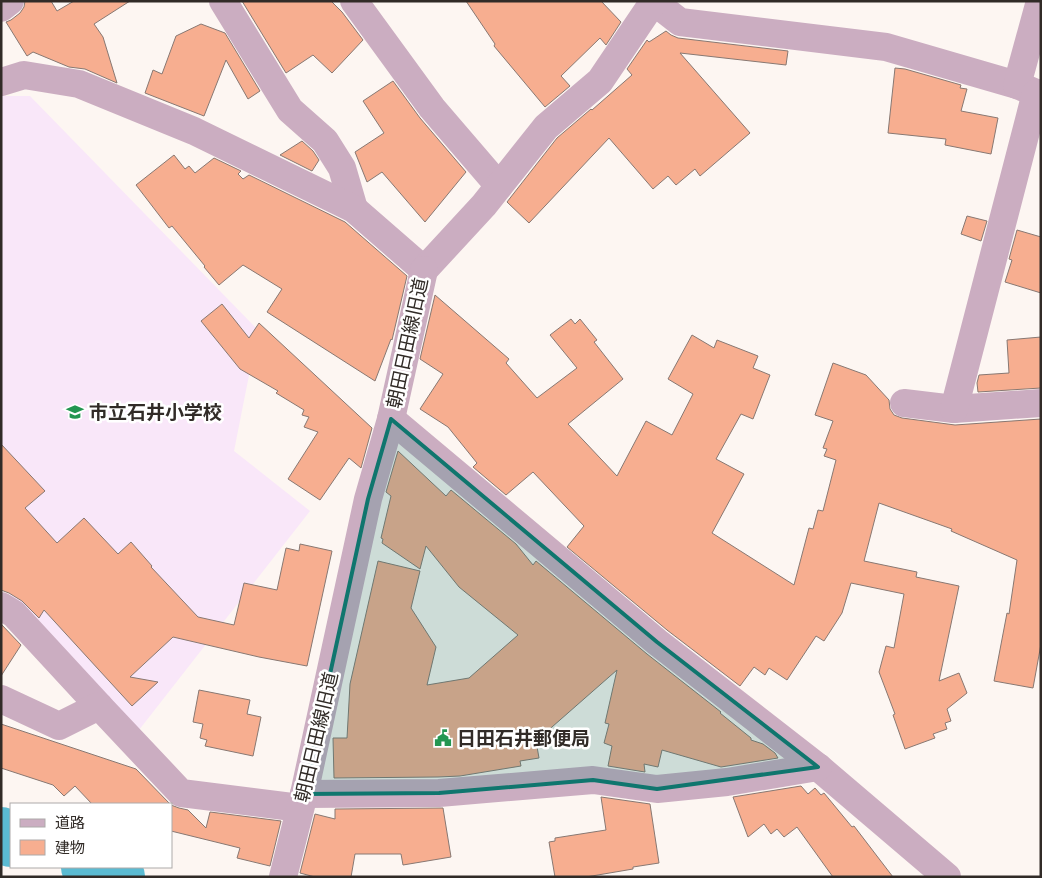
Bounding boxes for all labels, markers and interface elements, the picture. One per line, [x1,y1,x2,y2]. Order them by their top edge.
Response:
street label: 朝田日田線旧道 [381,275,434,411]
place label: 市立石井小学校 [89,400,222,425]
school or university icon: 市立石井小学校 [65,402,85,422]
street label: 朝田日田線旧道 [289,669,344,805]
place label: 日田石井郵便局 [457,726,590,751]
public building icon: 日田石井郵便局 [433,728,453,748]
legend [10,803,172,868]
text: 道路 [55,813,85,832]
text: 建物 [55,838,85,857]

